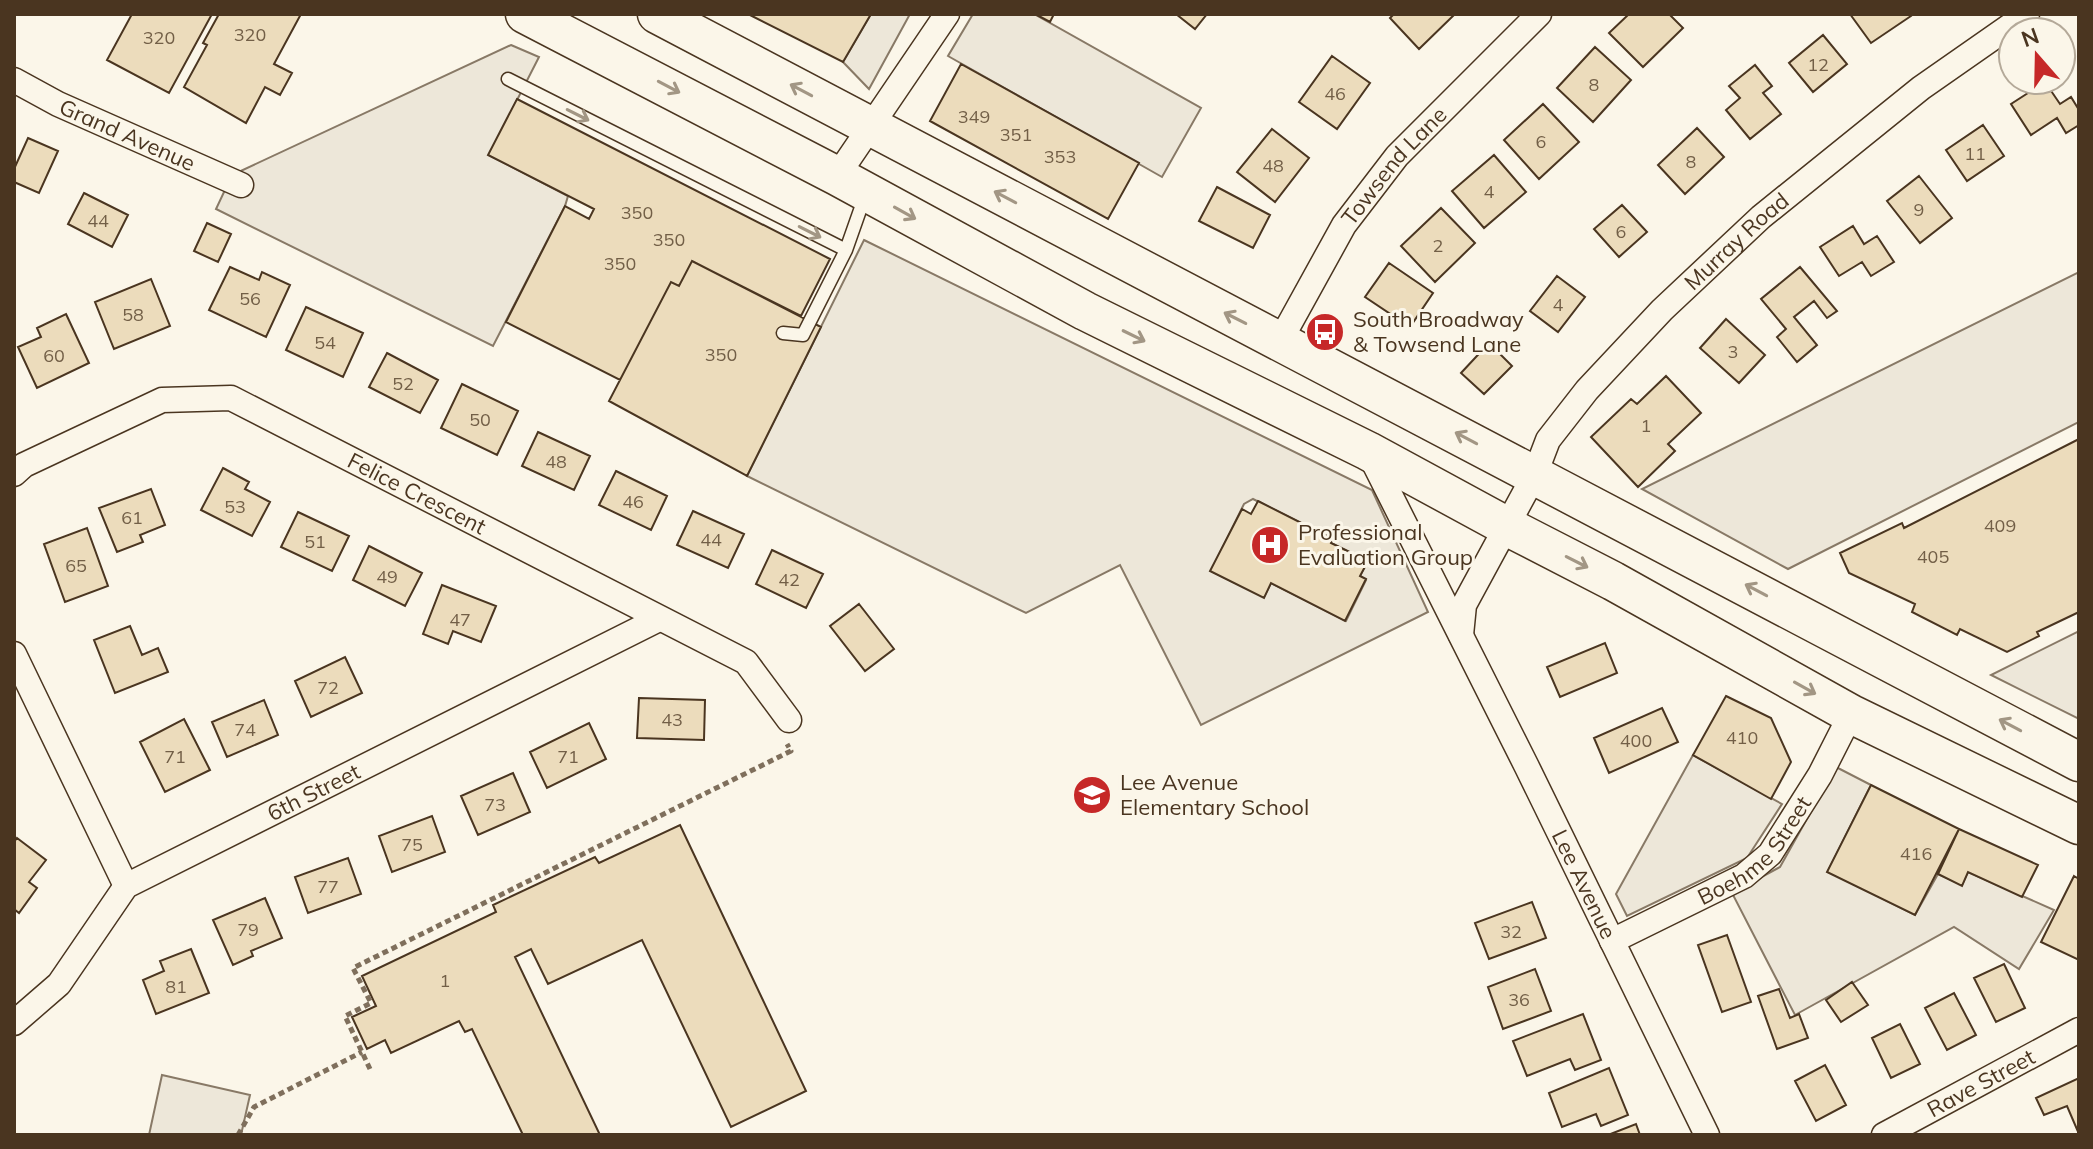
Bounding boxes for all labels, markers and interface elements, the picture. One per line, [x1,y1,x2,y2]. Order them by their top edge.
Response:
north arrow [1997,16,2077,96]
text: N [2018,21,2043,53]
house number: 320 [234,23,266,46]
house number: 320 [143,26,175,49]
house number: 12 [1807,53,1829,76]
house number: 8 [1589,73,1599,96]
one-way arrow [657,80,680,96]
one-way arrow [790,82,814,98]
house number: 46 [1324,82,1346,105]
street label: Grand Avenue [55,92,200,177]
street label: Towsend Lane [1335,101,1452,231]
house number: 349 [958,105,990,128]
one-way arrow [565,107,589,123]
house number: 351 [1000,123,1032,146]
house number: 6 [1536,130,1546,153]
house number: 11 [1964,142,1986,165]
house number: 353 [1044,145,1076,168]
house number: 8 [1686,150,1696,173]
house number: 48 [1262,154,1284,177]
house number: 4 [1484,180,1495,203]
street label: Murray Road [1678,186,1794,296]
one-way arrow [994,189,1017,205]
house number: 9 [1914,198,1924,221]
house number: 350 [621,201,653,224]
one-way arrow [893,206,917,221]
house number: 44 [87,209,109,232]
house number: 6 [1616,220,1626,243]
one-way arrow [797,225,821,240]
house number: 350 [653,228,685,251]
house number: 2 [1433,234,1443,257]
house number: 350 [604,252,636,275]
house number: 56 [239,287,261,310]
house number: 4 [1553,293,1564,316]
house number: 58 [122,303,144,326]
place label: South Broadway & Towsend Lane [1353,305,1524,358]
one-way arrow [1224,309,1248,325]
bus stop icon: South Broadway & Towsend Lane [1304,311,1346,353]
one-way arrow [1122,329,1146,344]
house number: 54 [314,331,336,354]
house number: 3 [1728,340,1738,363]
house number: 350 [705,343,737,366]
house number: 60 [43,344,65,367]
house number: 52 [392,372,414,395]
house number: 50 [469,408,491,431]
house number: 1 [1641,414,1651,437]
one-way arrow [1454,430,1478,446]
street label: Felice Crescent [343,446,491,541]
house number: 48 [545,450,567,473]
house number: 46 [622,490,644,513]
house number: 53 [224,495,246,518]
house number: 61 [121,506,143,529]
house number: 409 [1984,514,2016,537]
place label: Professional Evaluation Group [1298,518,1473,571]
hospital icon: Professional Evaluation Group [1249,524,1291,566]
house number: 44 [700,528,722,551]
house number: 51 [304,530,326,553]
house number: 405 [1917,545,1949,568]
house number: 65 [65,554,87,577]
one-way arrow [1565,555,1589,571]
house number: 49 [376,565,398,588]
house number: 42 [778,568,800,591]
one-way arrow [1744,582,1768,598]
house number: 47 [449,608,471,631]
house number: 72 [317,676,339,699]
one-way arrow [1793,680,1816,696]
house number: 43 [661,708,683,731]
one-way arrow [1999,717,2023,733]
house number: 74 [234,718,256,741]
house number: 410 [1726,726,1758,749]
house number: 400 [1620,729,1652,752]
house number: 71 [164,745,186,768]
house number: 71 [557,745,579,768]
street label: 6th Street [262,757,365,827]
place label: Lee Avenue Elementary School [1120,768,1309,821]
school or university icon: Lee Avenue Elementary School [1071,774,1113,816]
street label: Boehme Street [1693,791,1817,911]
house number: 73 [484,793,506,816]
street label: Lee Avenue [1546,825,1623,943]
house number: 75 [401,833,423,856]
house number: 416 [1900,842,1932,865]
house number: 77 [317,875,339,898]
house number: 79 [237,918,259,941]
house number: 32 [1500,920,1522,943]
house number: 1 [440,969,450,992]
house number: 81 [165,975,187,998]
house number: 36 [1508,988,1530,1011]
street label: Rave Street [1922,1042,2040,1123]

